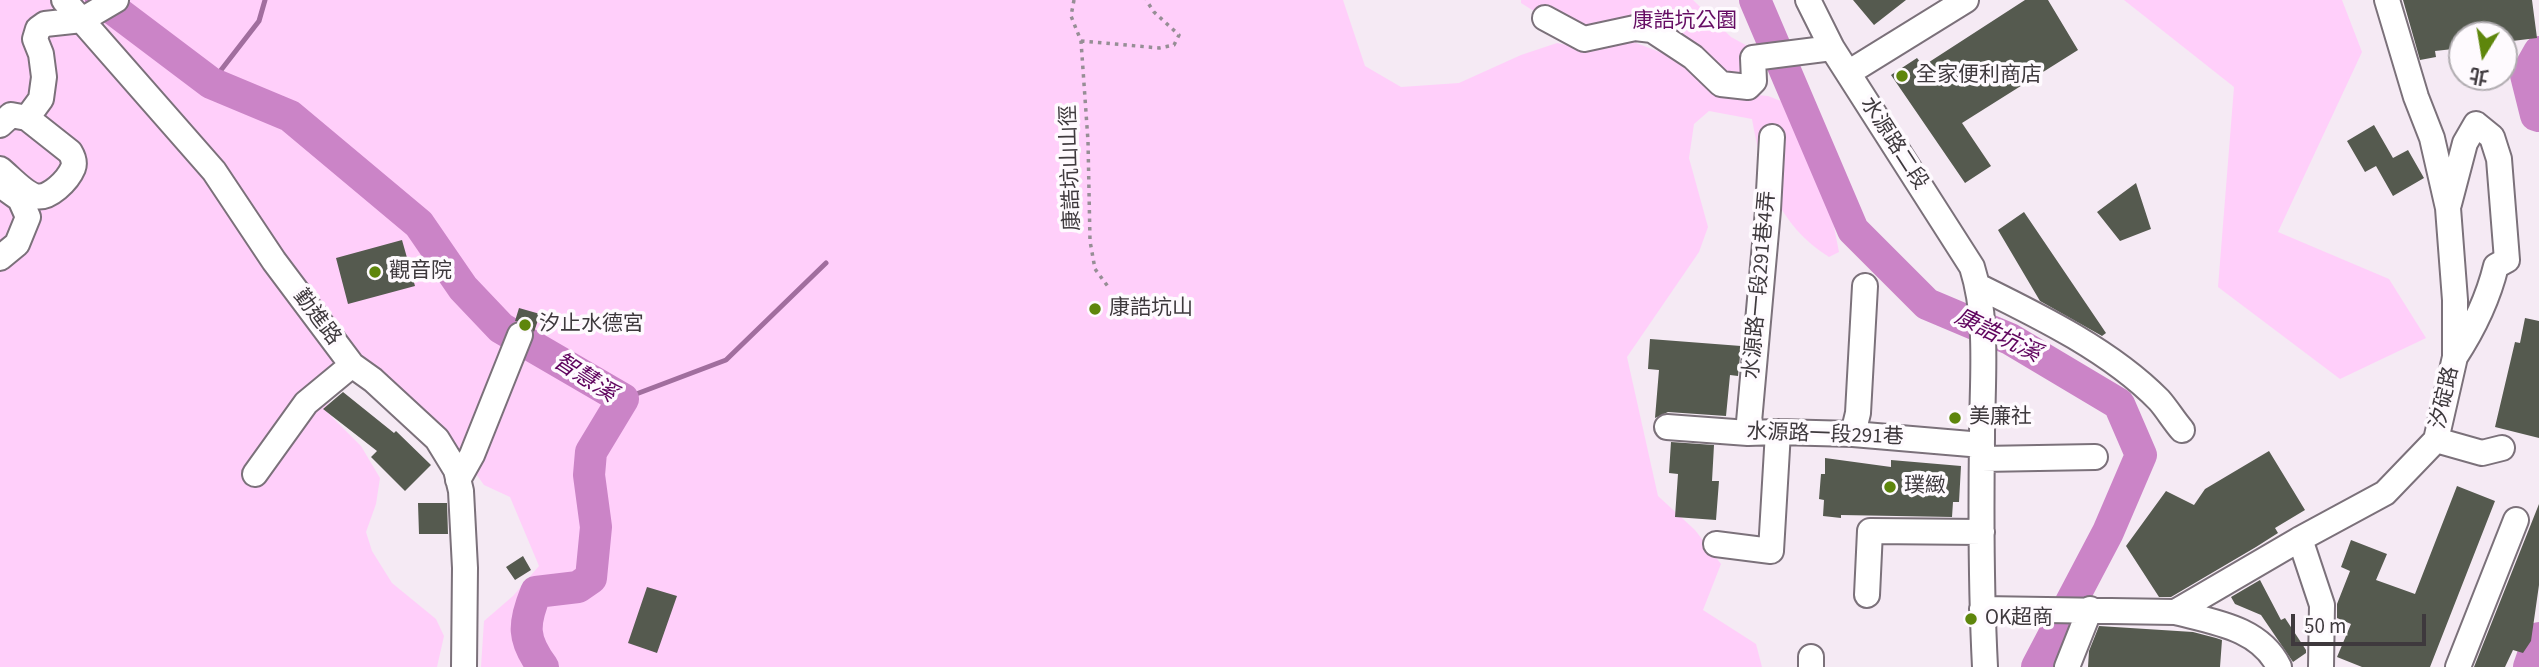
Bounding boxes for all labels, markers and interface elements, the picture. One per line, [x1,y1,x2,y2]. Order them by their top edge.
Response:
park label: 康誥坑公園 [1633,9,1737,35]
north arrow [2448,21,2518,91]
text: 北 [2467,60,2491,90]
place label: 全家便利商店 [1916,63,2042,89]
marker: 全家便利商店 [1894,68,1910,84]
street label: 水源路二段 [1854,93,1932,195]
street label: 康誥坑山山徑 [1057,105,1087,231]
street label: 水源路一段291巷4弄 [1740,190,1782,380]
place label: 觀音院 [389,259,452,285]
marker: 觀音院 [367,264,383,280]
street label: 勤進路 [287,285,345,351]
place label: 康誥坑山 [1109,296,1193,322]
marker: 康誥坑山 [1087,301,1103,317]
water label: 康誥坑溪 [1950,304,2044,370]
place label: 汐止水德宮 [539,312,644,338]
marker: 汐止水德宮 [517,317,533,333]
water label: 智慧溪 [548,349,620,409]
street label: 汐碇路 [2427,364,2465,432]
place label: 美廉社 [1969,405,2032,431]
marker: 美廉社 [1947,410,1963,426]
street label: 水源路一段291巷 [1746,421,1904,451]
place label: 璞緻 [1904,474,1946,500]
marker: 璞緻 [1882,479,1898,495]
scale bar [2294,600,2429,644]
place label: OK超商 [1985,606,2053,632]
marker: OK超商 [1963,611,1979,627]
text: 50 m [2304,611,2346,641]

